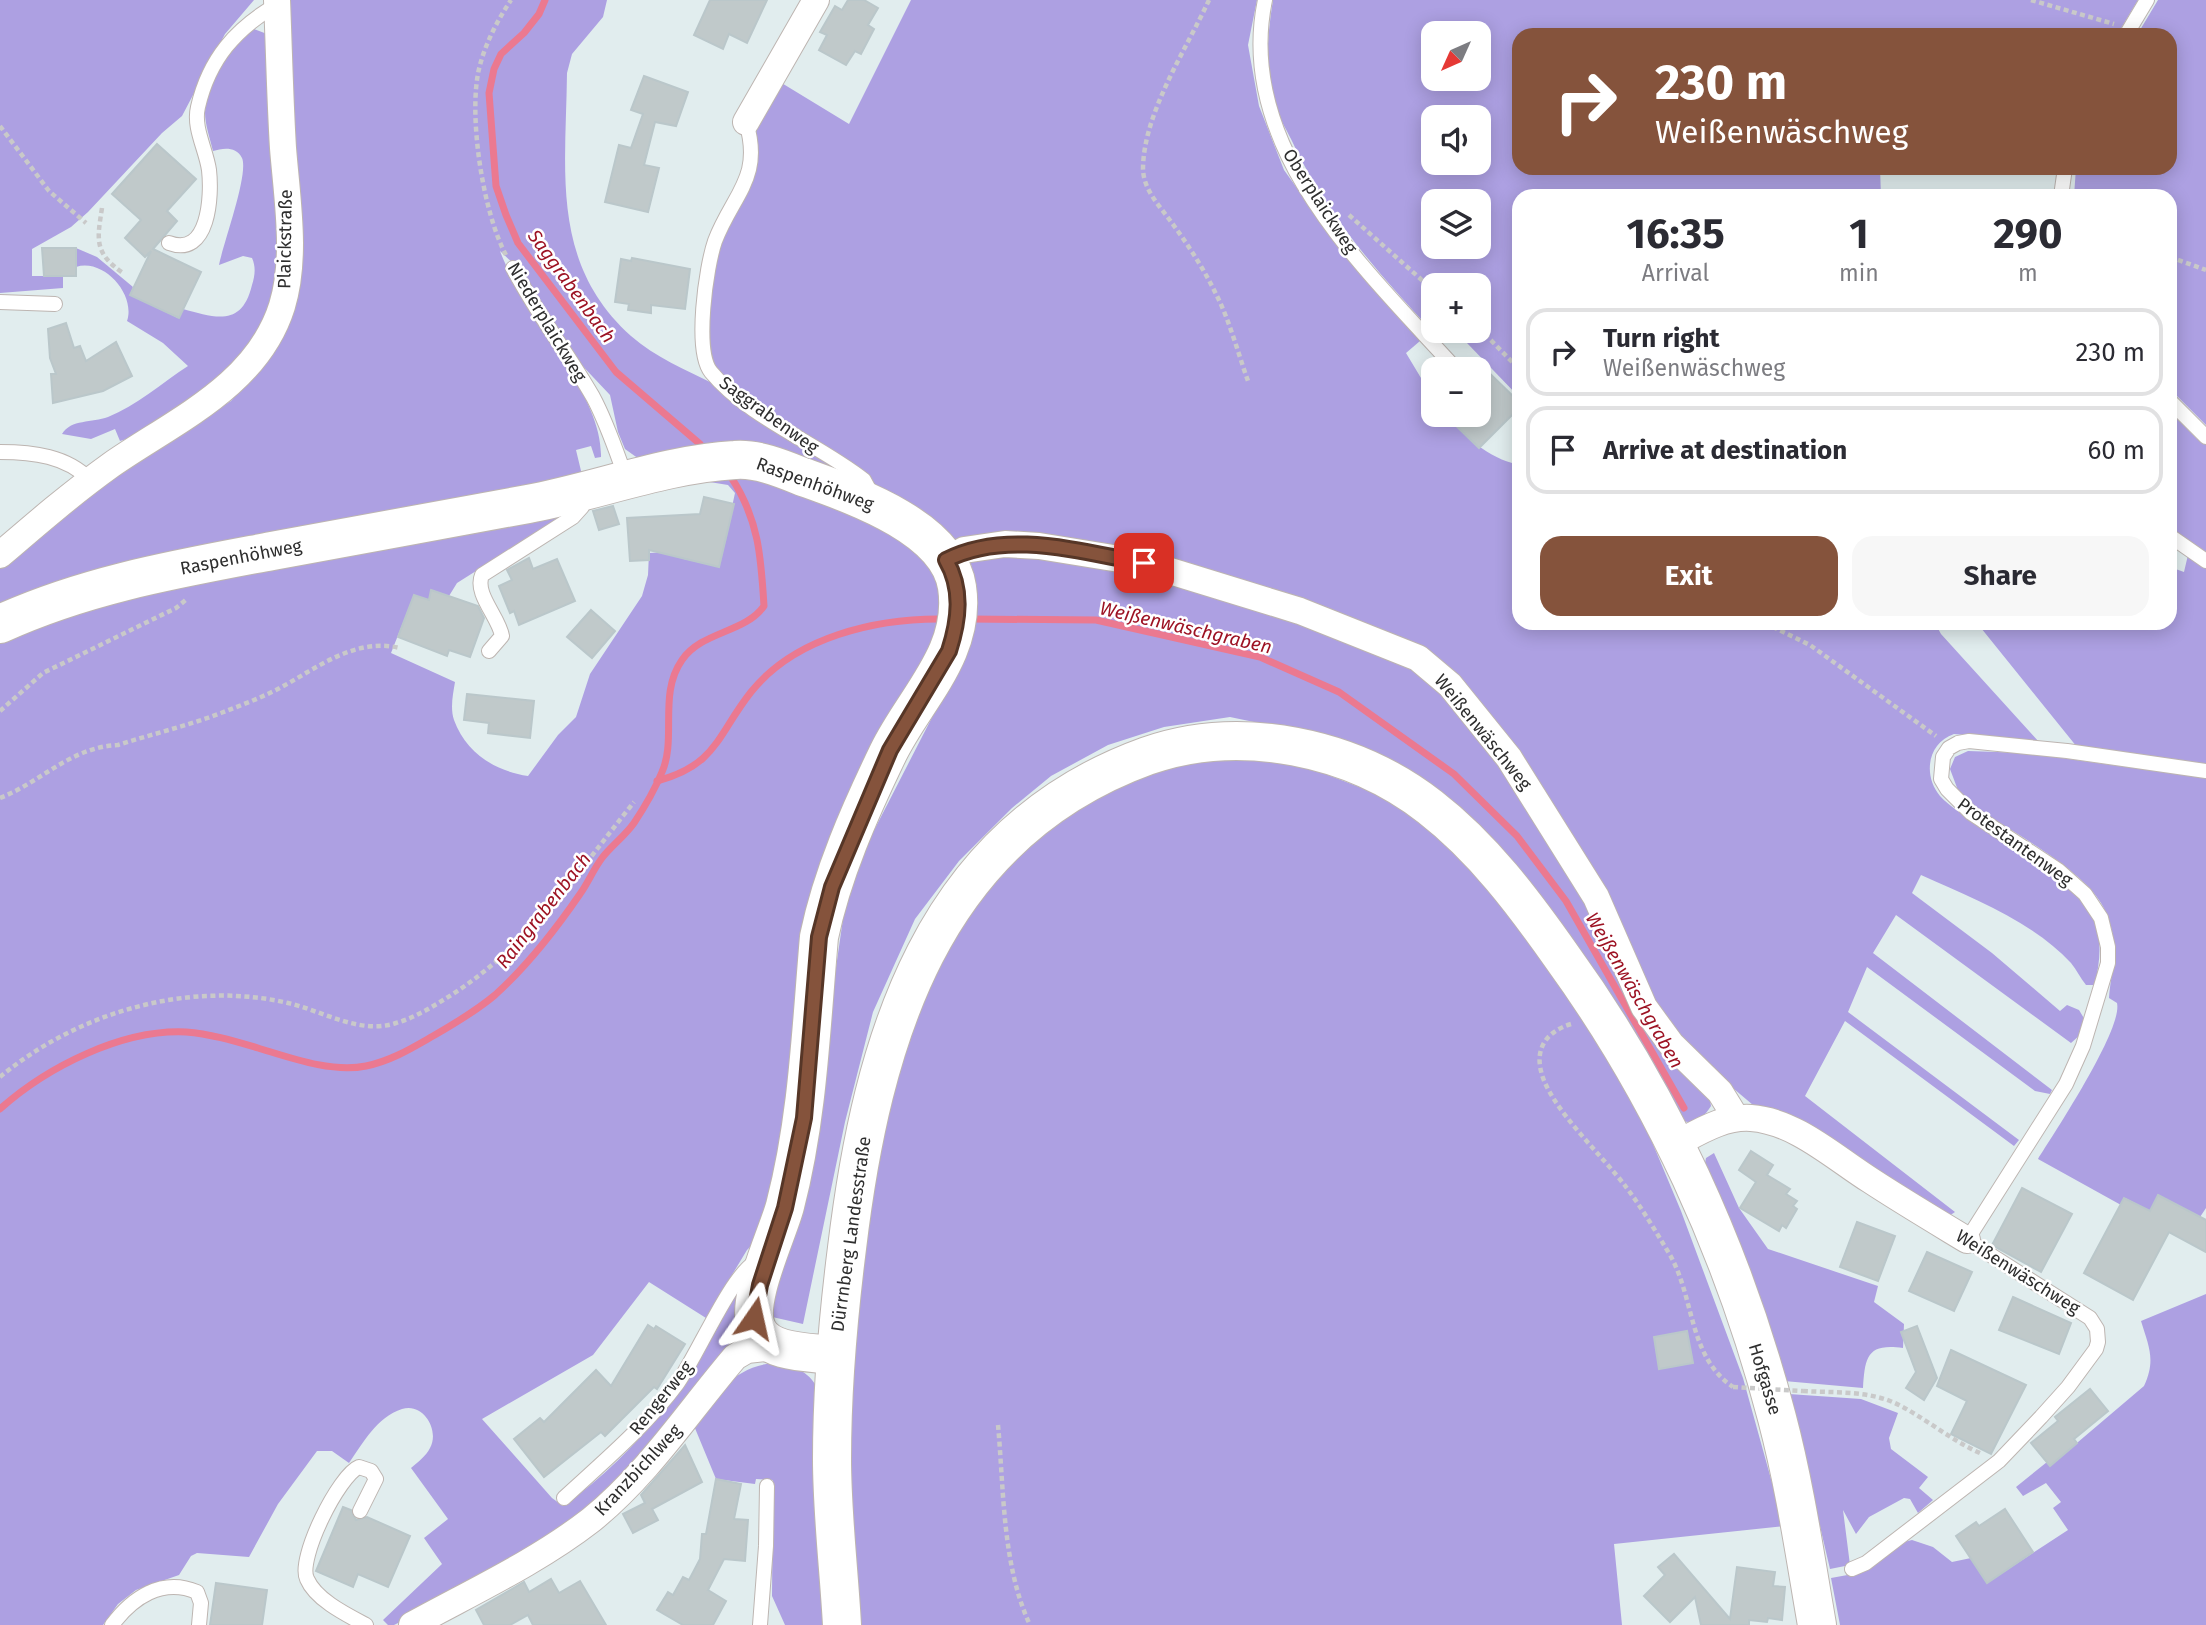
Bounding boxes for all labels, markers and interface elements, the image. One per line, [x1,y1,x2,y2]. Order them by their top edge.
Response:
north arrow [1421,21,1491,91]
map controls [1421,21,1491,427]
text: 230 m [1655,53,1787,112]
icon: right [1540,56,1631,147]
button: sound [1421,105,1491,175]
text: Weißenwäschweg [1655,113,1908,151]
street label: Oberplaickweg [1278,144,1362,258]
street label: Plaickstraße [273,189,297,289]
button: layers [1421,189,1491,259]
text: 16:35 [1626,209,1725,259]
text: 1 [1849,209,1869,259]
text: 290 [1993,209,2063,259]
water label: Saggrabenbach [522,224,620,347]
street label: Niederplaickweg [503,258,592,386]
text: Arrival [1642,259,1709,287]
text: min [1839,259,1879,287]
text: m [2018,259,2038,287]
button: + [1421,273,1491,343]
text: Turn right [1603,323,1720,354]
icon: right [1544,333,1582,371]
text: 230 m [2076,337,2145,368]
text: Weißenwäschweg [1603,354,1785,382]
button: − [1421,357,1491,427]
street label: Saggrabenweg [715,372,823,459]
icon: arrive [1544,431,1582,469]
text: Arrive at destination [1603,435,1847,466]
text: 60 m [2087,435,2145,466]
street label: Raspenhöhweg [753,453,877,516]
pin [1114,533,1174,593]
street label: Raspenhöhweg [178,534,304,580]
button: Exit [1540,536,1838,616]
button: Share [1852,536,2149,616]
icon: arrive [1125,544,1163,582]
water label: Weißenwäschgraben [1098,596,1274,658]
street label: Weißenwäschweg [1430,670,1537,795]
street label: Protestantenweg [1953,793,2077,891]
water label: Raingrabenbach [491,848,596,973]
water label: Weißenwäschgraben [1581,908,1689,1072]
street label: Dürrnberg Landesstraße [826,1135,876,1333]
street label: Weißenwäschweg [1952,1225,2085,1319]
position arrow [717,1281,791,1355]
street label: Hofgasse [1744,1340,1786,1418]
street label: Rengerweg [624,1356,698,1439]
street label: Kranzbichlweg [590,1419,687,1520]

